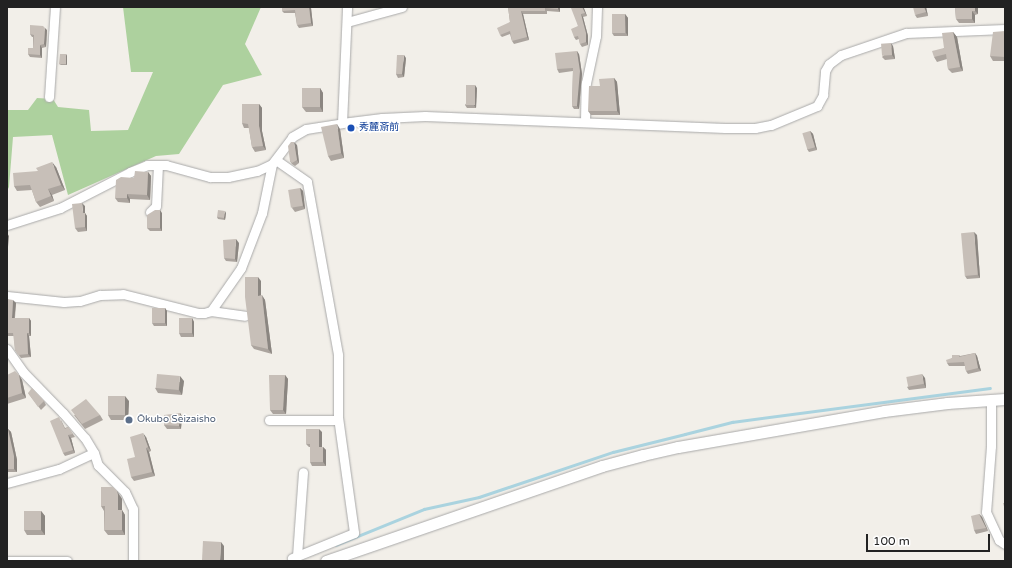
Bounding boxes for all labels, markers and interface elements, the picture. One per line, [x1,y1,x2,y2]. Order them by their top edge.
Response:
place label: 秀麓斎前 [359,122,399,134]
marker: 秀麓斎前 [346,123,356,133]
place label: Ōkubo Seizaisho [137,414,216,426]
marker: Ōkubo Seizaisho [124,415,134,425]
scale bar [868,526,992,552]
text: 100 m [873,534,910,548]

